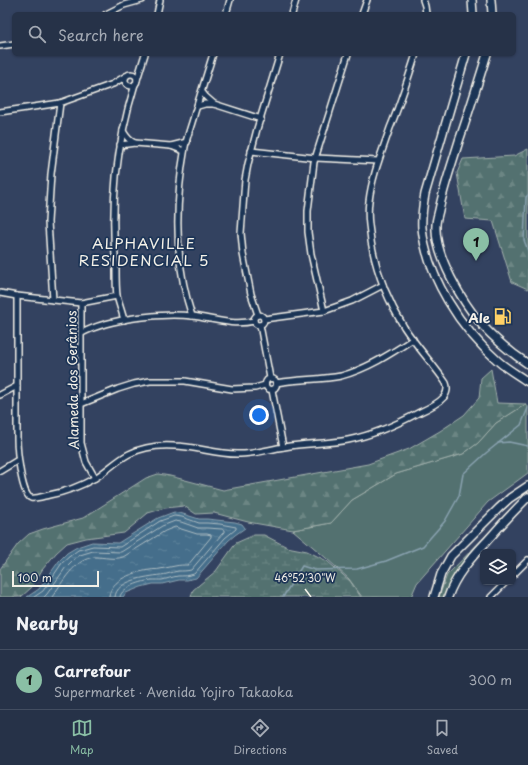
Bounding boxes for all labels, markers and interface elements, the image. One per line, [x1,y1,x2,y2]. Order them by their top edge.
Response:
search box [12,12,516,56]
icon: search [26,23,48,45]
text: Search here [58,23,144,46]
pin: 1 [463,228,489,261]
district label: ALPHAVILLE RESIDENCIAL 5 [79,231,209,271]
fuel station icon: Ale [493,307,513,327]
place label: Ale [469,308,491,327]
street label: Alameda dos Gerânios [61,310,83,450]
your location [249,405,269,425]
map controls [480,549,516,585]
button: layers [480,549,516,585]
scale bar [12,569,99,588]
text: 100 m [18,569,52,586]
text: 46°52'30"W [274,570,336,585]
text: Nearby [16,610,78,636]
text: Carrefour [54,659,131,682]
text: 1 [26,670,32,689]
text: 300 m [468,670,512,689]
text: Supermarket · Avenida Yojiro Takaoka [54,682,293,701]
tab: Map [70,717,93,758]
tab: Directions [233,717,287,758]
tab: Saved [427,717,458,758]

